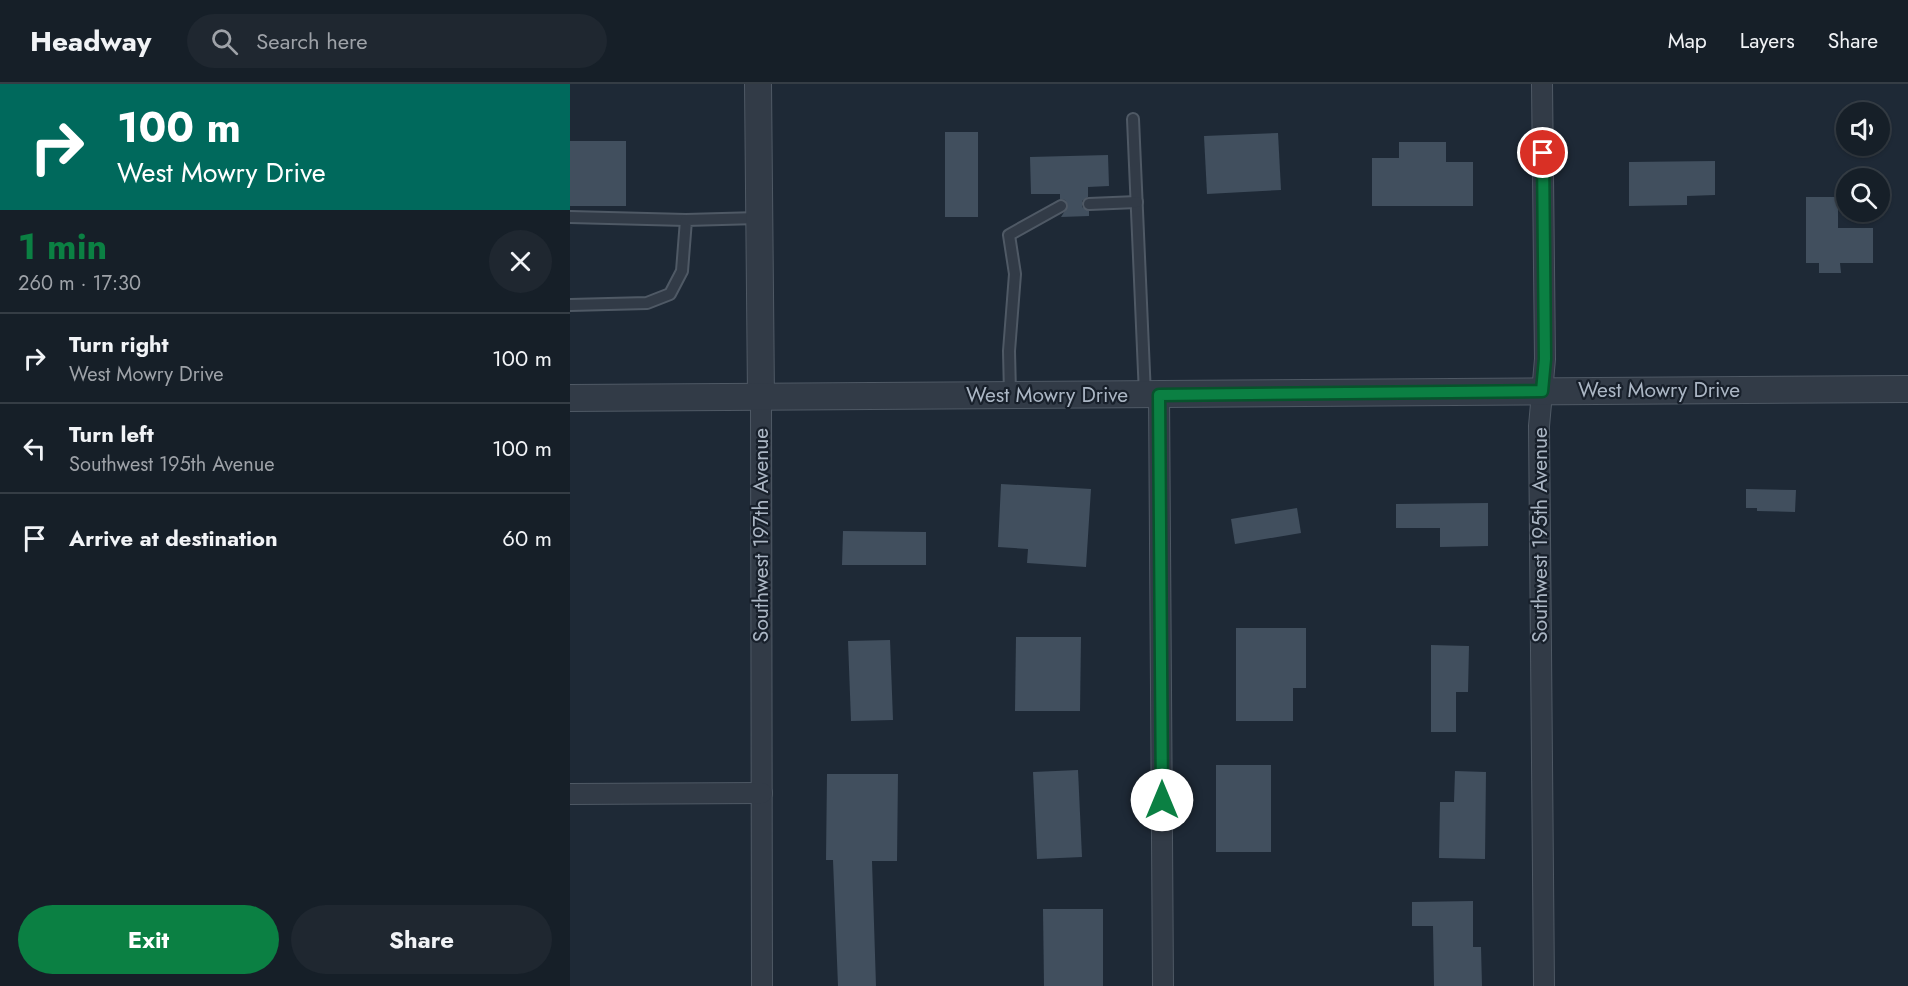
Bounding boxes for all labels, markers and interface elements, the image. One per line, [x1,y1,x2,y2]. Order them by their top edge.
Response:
search box [187,14,607,68]
text: Headway [30,21,151,62]
icon: search [208,25,241,58]
text: Search here [256,25,368,57]
text: Map [1668,26,1707,56]
text: Layers [1740,26,1795,56]
text: Share [1828,26,1878,56]
text: 100 m [117,97,241,158]
map controls [1836,102,1890,222]
button: sound [1836,102,1890,156]
icon: right [18,108,96,186]
pin [1517,127,1568,178]
icon: arrive [1526,136,1559,169]
text: West Mowry Drive [117,153,326,192]
button: search [1836,168,1890,222]
text: 1 min [18,220,107,272]
button: close [489,230,552,293]
text: 260 m · 17:30 [18,269,141,298]
text: Turn right [69,328,169,360]
icon: right [18,342,51,375]
text: 100 m [492,342,552,374]
text: West Mowry Drive [69,360,224,389]
street label: West Mowry Drive [1578,375,1740,405]
street label: West Mowry Drive [966,380,1128,410]
text: Turn left [69,418,154,450]
street label: Southwest 195th Avenue [1525,427,1555,643]
street label: Southwest 197th Avenue [746,428,776,642]
icon: left [18,432,51,465]
text: 100 m [492,432,552,464]
text: Southwest 195th Avenue [69,450,274,479]
icon: arrive [18,522,51,555]
text: Arrive at destination [69,522,278,554]
text: 60 m [502,522,552,554]
position arrow [1130,768,1194,832]
button: Exit [18,905,279,974]
button: Share [291,905,552,974]

